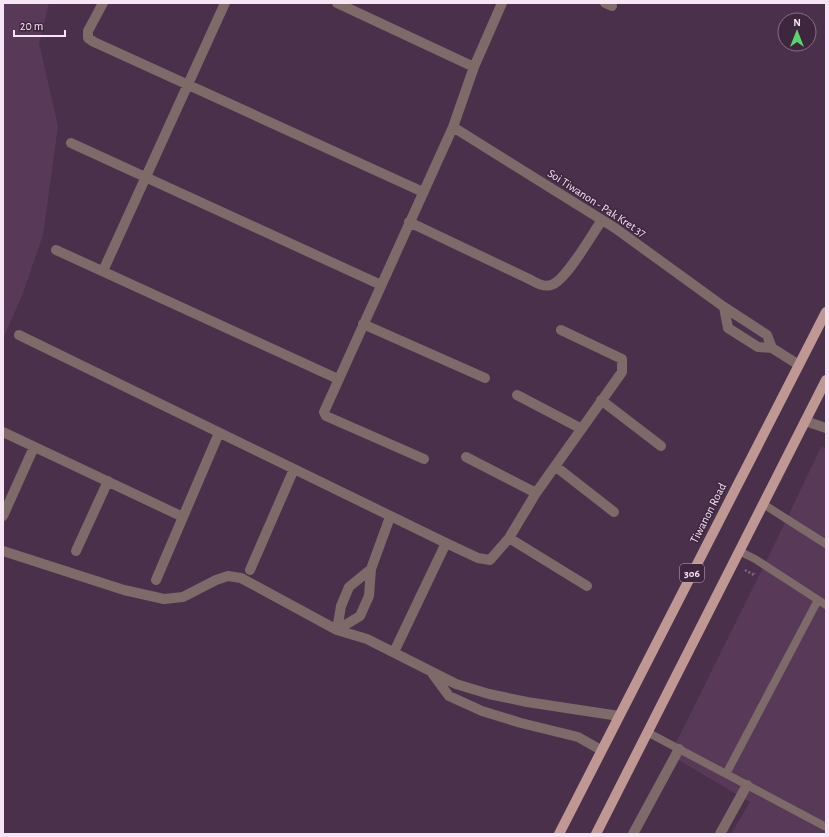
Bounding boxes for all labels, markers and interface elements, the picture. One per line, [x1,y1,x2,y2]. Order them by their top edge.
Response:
scale bar [14,12,65,38]
north arrow [777,12,817,52]
text: N [793,17,801,28]
text: 20 m [20,20,43,32]
street label: Soi Tiwanon - Pak Kret 37 [546,167,648,239]
street label: Tiwanon Road [688,481,728,545]
road number: 306 [680,564,704,582]

